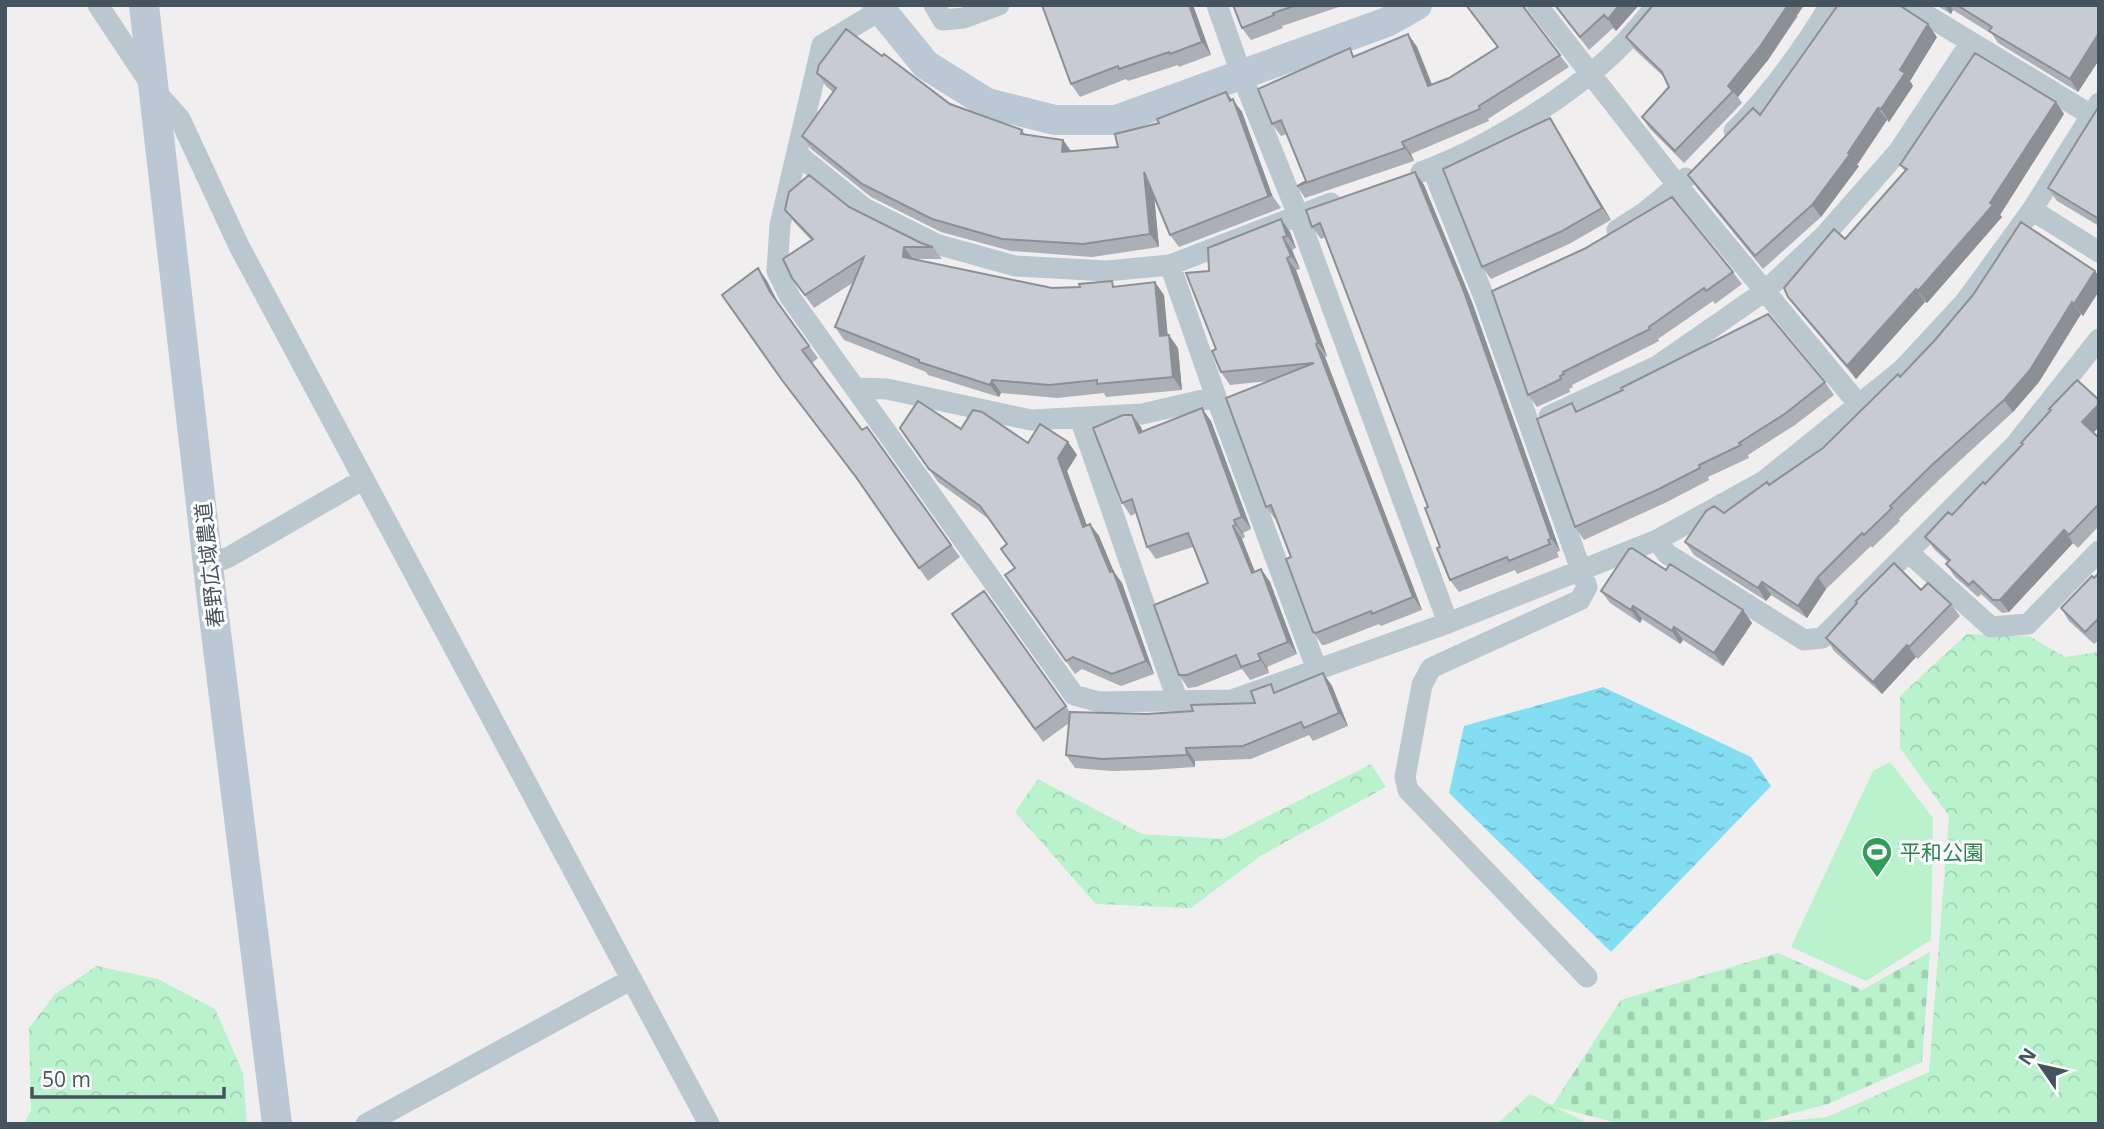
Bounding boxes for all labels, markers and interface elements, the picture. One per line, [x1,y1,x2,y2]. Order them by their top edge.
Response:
street label: 春野広域農道 [188,501,230,629]
sports icon: 平和公園 [1860,835,1894,879]
place label: 平和公園 [1900,838,1984,866]
north arrow [2006,1031,2076,1101]
text: N [2012,1043,2042,1070]
scale bar [32,1056,224,1100]
text: 50 m [42,1065,91,1093]

